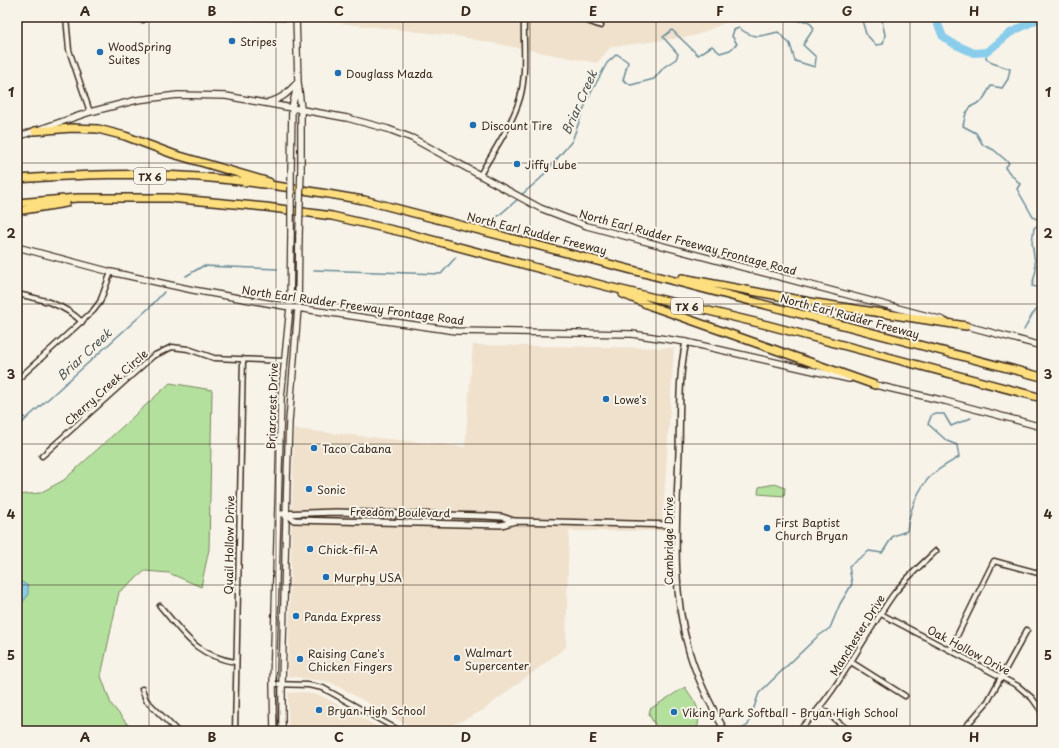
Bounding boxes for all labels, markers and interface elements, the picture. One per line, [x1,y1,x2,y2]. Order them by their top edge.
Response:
text: A [80,1,90,20]
text: B [208,1,217,20]
text: C [334,1,344,20]
text: D [461,1,471,20]
text: E [589,1,597,20]
text: F [716,1,724,20]
text: G [842,1,852,20]
text: H [969,1,979,20]
place label: Stripes [240,33,277,50]
marker: Stripes [227,36,237,46]
place label: WoodSpring Suites [108,38,171,68]
marker: WoodSpring Suites [95,47,105,57]
place label: Douglass Mazda [346,65,433,82]
water label: Briar Creek [557,66,602,137]
marker: Douglass Mazda [333,68,343,78]
text: 1 [8,82,14,101]
text: 1 [1045,82,1051,101]
place label: Discount Tire [481,117,552,134]
marker: Discount Tire [468,120,478,130]
place label: Jiffy Lube [525,156,577,173]
marker: Jiffy Lube [512,159,522,169]
road number: TX 6 [134,168,166,184]
street label: North Earl Rudder Freeway Frontage Road [578,205,798,279]
street label: North Earl Rudder Freeway [465,207,609,259]
text: 2 [6,223,16,242]
text: 2 [1043,223,1053,242]
street label: North Earl Rudder Freeway Frontage Road [241,281,465,329]
street label: North Earl Rudder Freeway [779,289,921,343]
road number: TX 6 [671,298,703,314]
water label: Briar Creek [53,323,116,384]
street label: Cherry Creek Circle [61,345,151,429]
street label: Briarcrest Drive [262,362,282,450]
text: 3 [7,364,16,383]
text: 3 [1044,364,1053,383]
place label: Lowe's [614,391,647,408]
marker: Lowe's [601,394,611,404]
place label: Taco Cabana [322,440,392,457]
marker: Taco Cabana [309,443,319,453]
place label: Sonic [317,481,346,498]
marker: Sonic [304,484,314,494]
street label: Quail Hollow Drive [220,495,238,595]
street label: Cambridge Drive [660,497,677,585]
street label: Freedom Boulevard [350,503,451,521]
text: 4 [7,504,16,523]
text: 4 [1044,504,1053,523]
place label: First Baptist Church Bryan [775,514,848,544]
marker: First Baptist Church Bryan [762,523,772,533]
place label: Chick-fil-A [318,541,379,558]
marker: Chick-fil-A [305,544,315,554]
place label: Murphy USA [334,569,402,586]
marker: Murphy USA [321,572,331,582]
street label: Manchester Drive [825,591,889,679]
place label: Panda Express [304,608,381,625]
marker: Panda Express [291,611,301,621]
street label: Oak Hollow Drive [924,621,1014,679]
place label: Walmart Supercenter [465,644,530,674]
text: 5 [7,645,15,664]
place label: Raising Cane's Chicken Fingers [308,645,392,675]
text: 5 [1044,645,1052,664]
marker: Walmart Supercenter [452,653,462,663]
marker: Raising Cane's Chicken Fingers [295,654,305,664]
place label: Bryan High School [327,702,426,719]
place label: Viking Park Softball - Bryan High School [682,704,898,721]
marker: Bryan High School [314,705,324,715]
marker: Viking Park Softball - Bryan High School [669,707,679,717]
text: A [80,727,90,746]
text: B [208,727,217,746]
text: C [334,727,344,746]
text: D [461,727,471,746]
text: E [589,727,597,746]
text: F [716,727,724,746]
text: G [842,727,852,746]
text: H [969,727,979,746]

